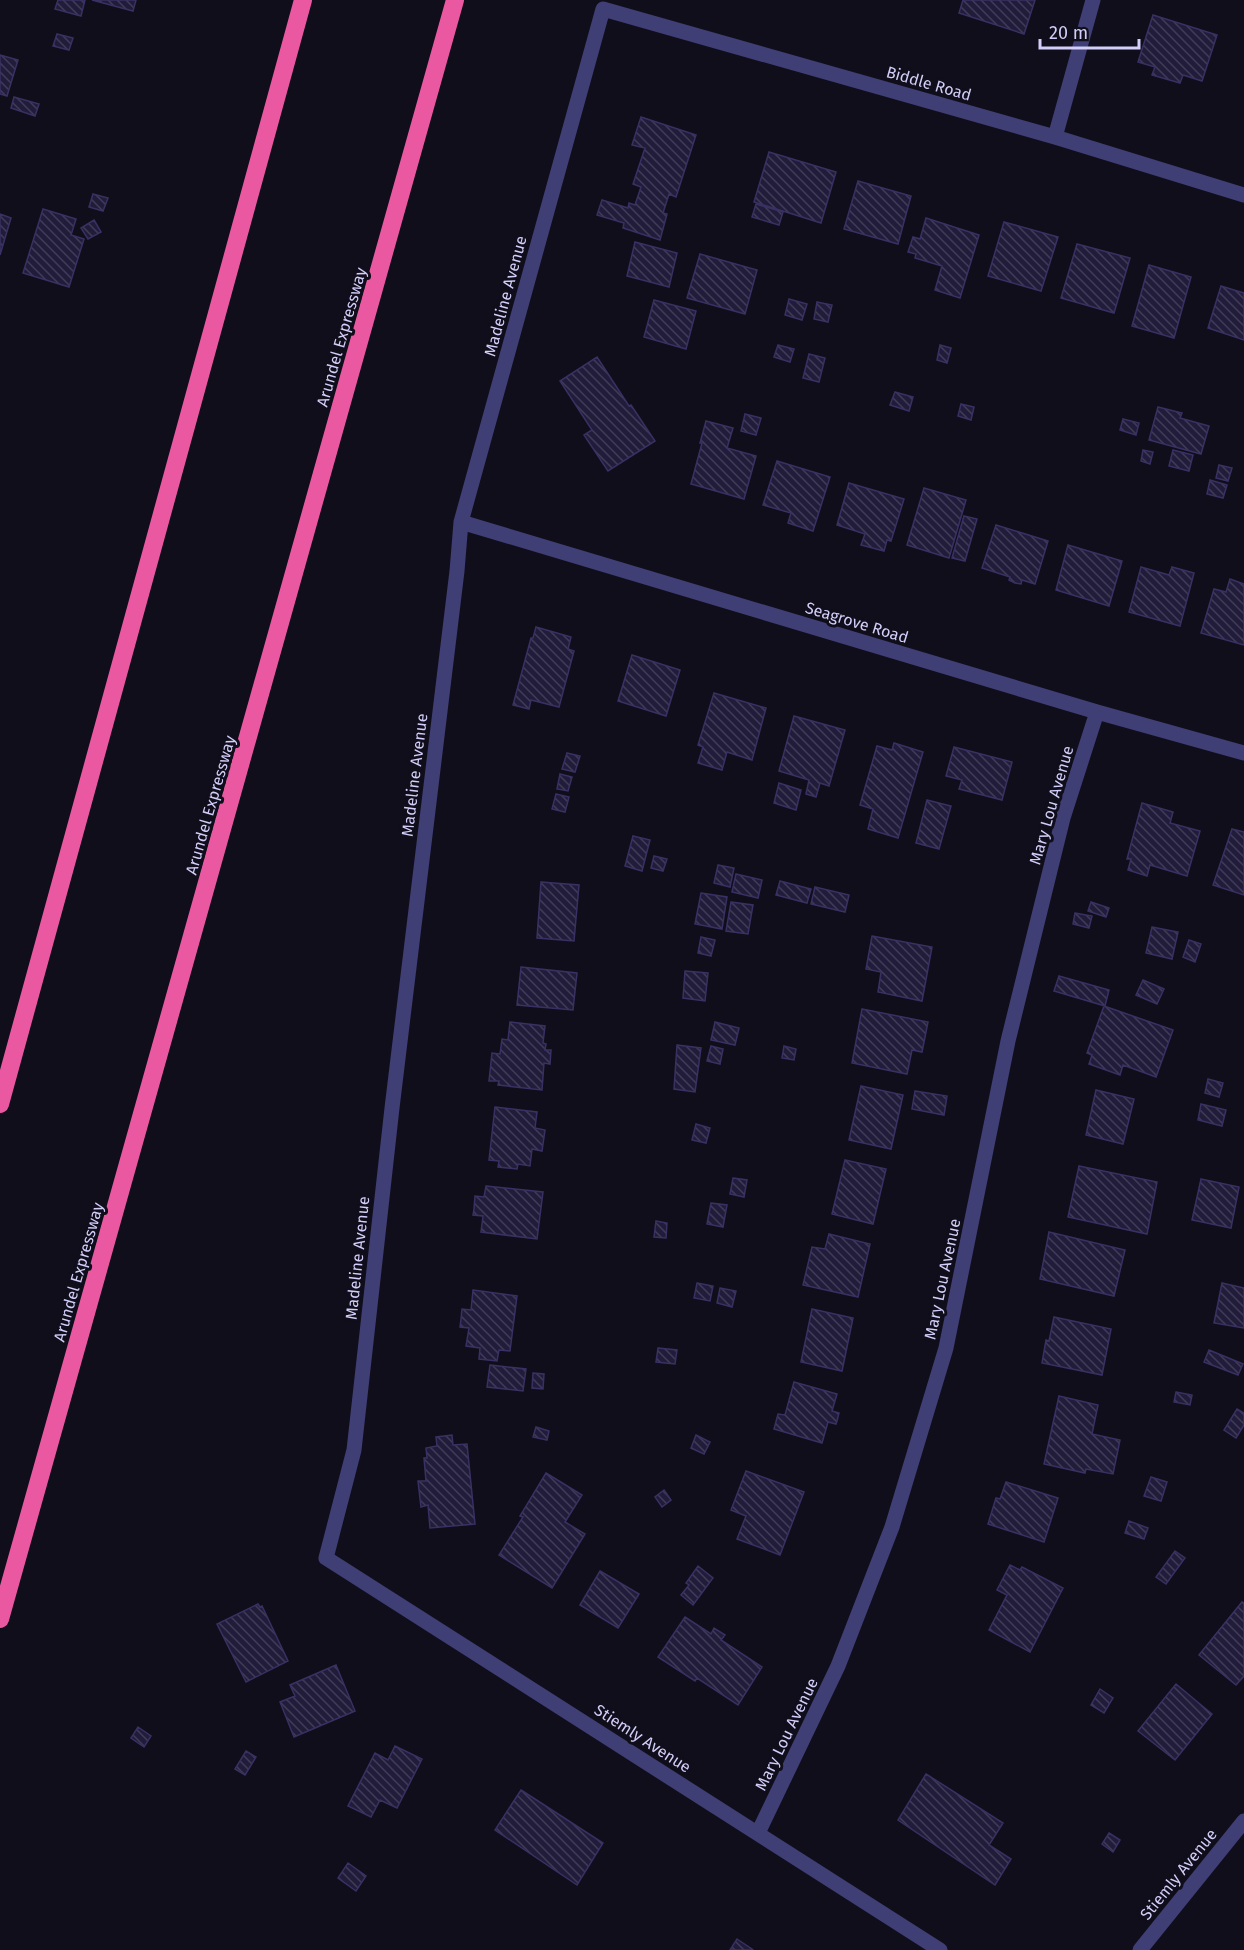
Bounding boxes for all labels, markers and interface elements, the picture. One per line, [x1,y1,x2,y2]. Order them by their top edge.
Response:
scale bar [1040,12,1139,50]
text: 20 m [1049,22,1088,44]
street label: Biddle Road [884,62,974,105]
street label: Madeline Avenue [480,234,531,359]
street label: Arundel Expressway [313,265,370,409]
street label: Seagrove Road [803,598,911,647]
street label: Madeline Avenue [398,712,431,838]
street label: Arundel Expressway [182,733,239,877]
street label: Mary Lou Avenue [1025,743,1078,867]
street label: Madeline Avenue [342,1195,373,1321]
street label: Arundel Expressway [50,1200,107,1344]
street label: Mary Lou Avenue [920,1217,965,1341]
street label: Mary Lou Avenue [751,1675,822,1794]
street label: Stiemly Avenue [591,1700,695,1777]
street label: Stiemly Avenue [1136,1825,1221,1923]

